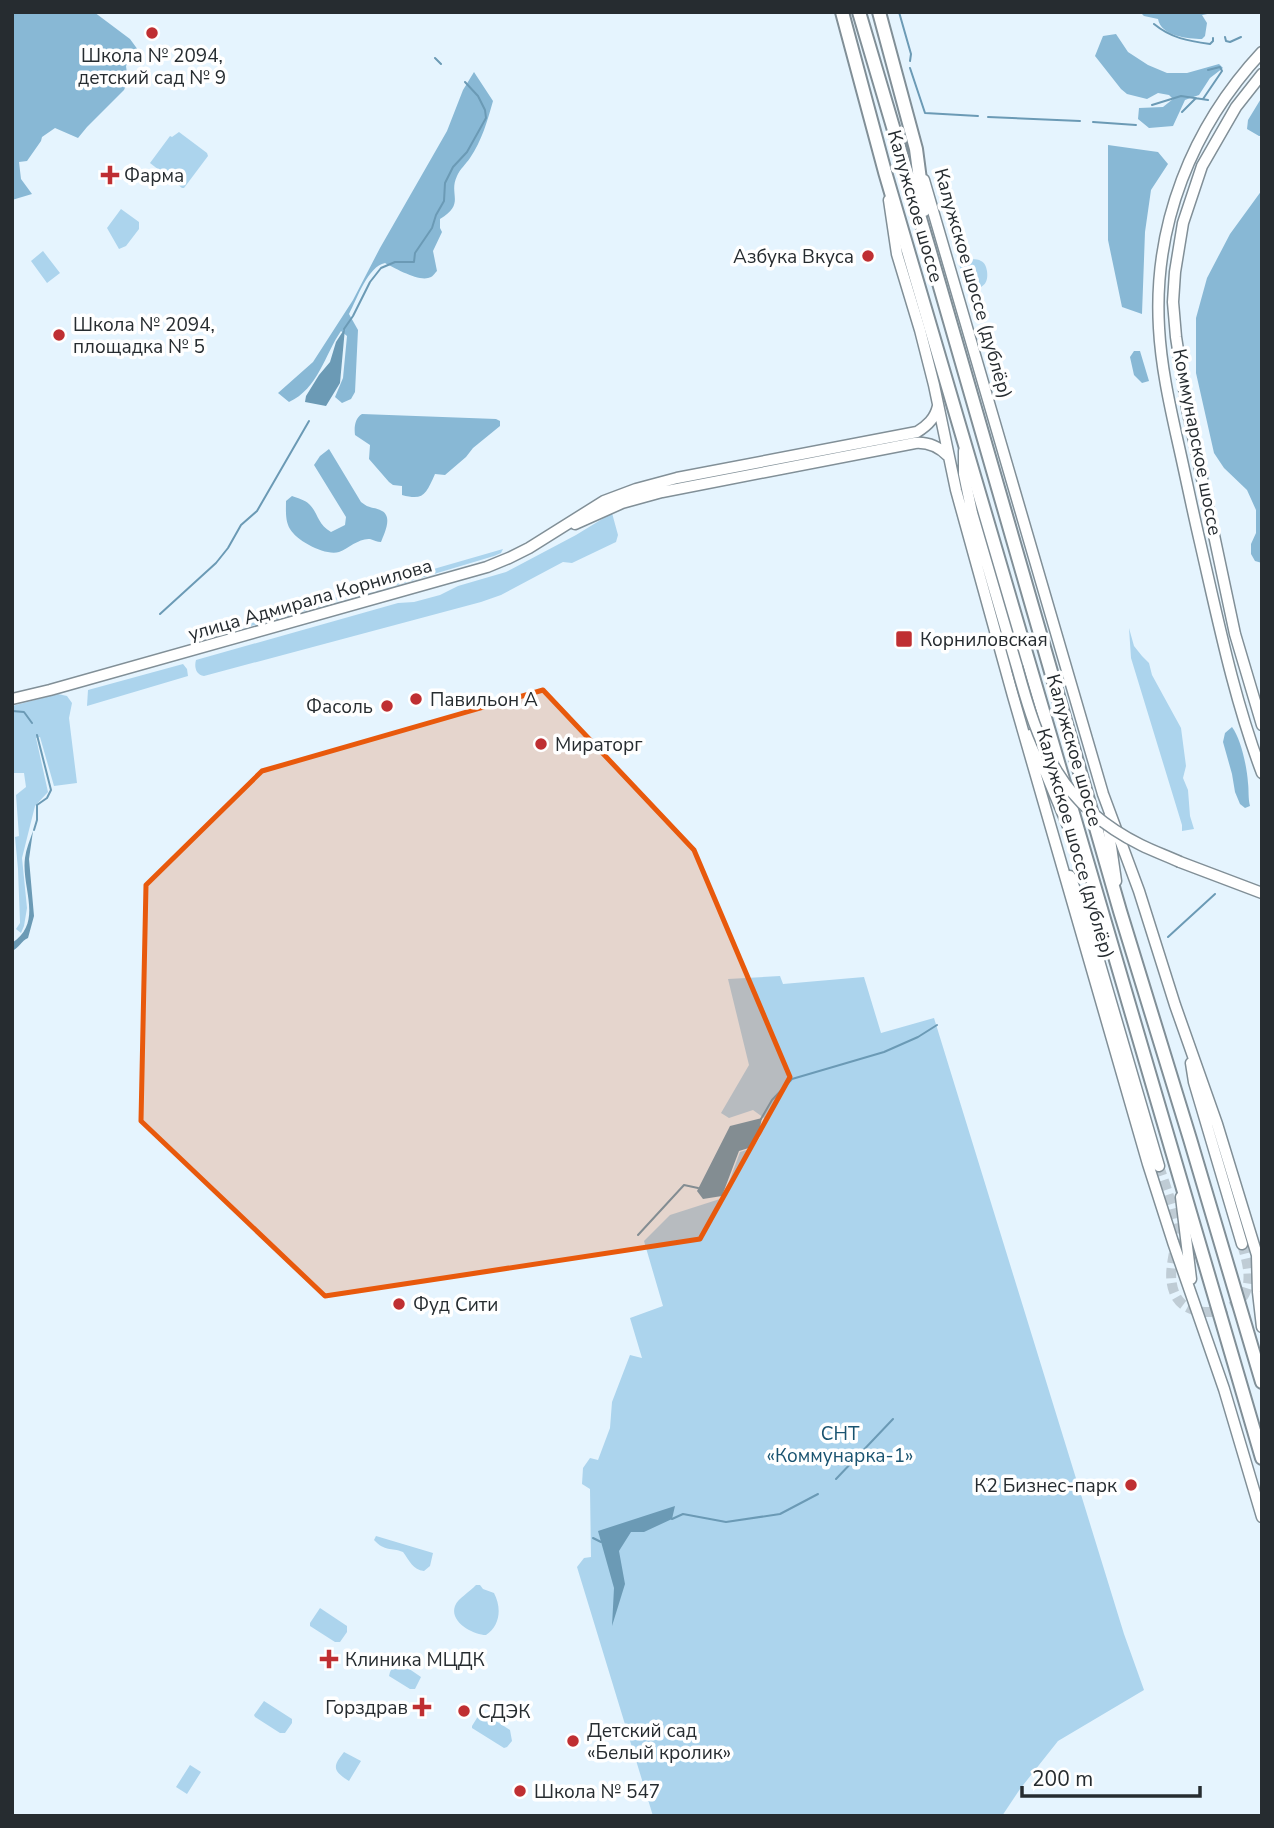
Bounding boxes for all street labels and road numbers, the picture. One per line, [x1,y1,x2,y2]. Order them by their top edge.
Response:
street label: Калужское шоссе [881,127,949,285]
street label: Калужское шоссе (дублёр) [928,165,1018,401]
street label: Коммунарское шоссе [1166,347,1228,538]
street label: улица Адмирала Корнилова [185,553,435,647]
street label: Калужское шоссе [1040,671,1108,829]
street label: Калужское шоссе (дублёр) [1030,725,1120,961]

